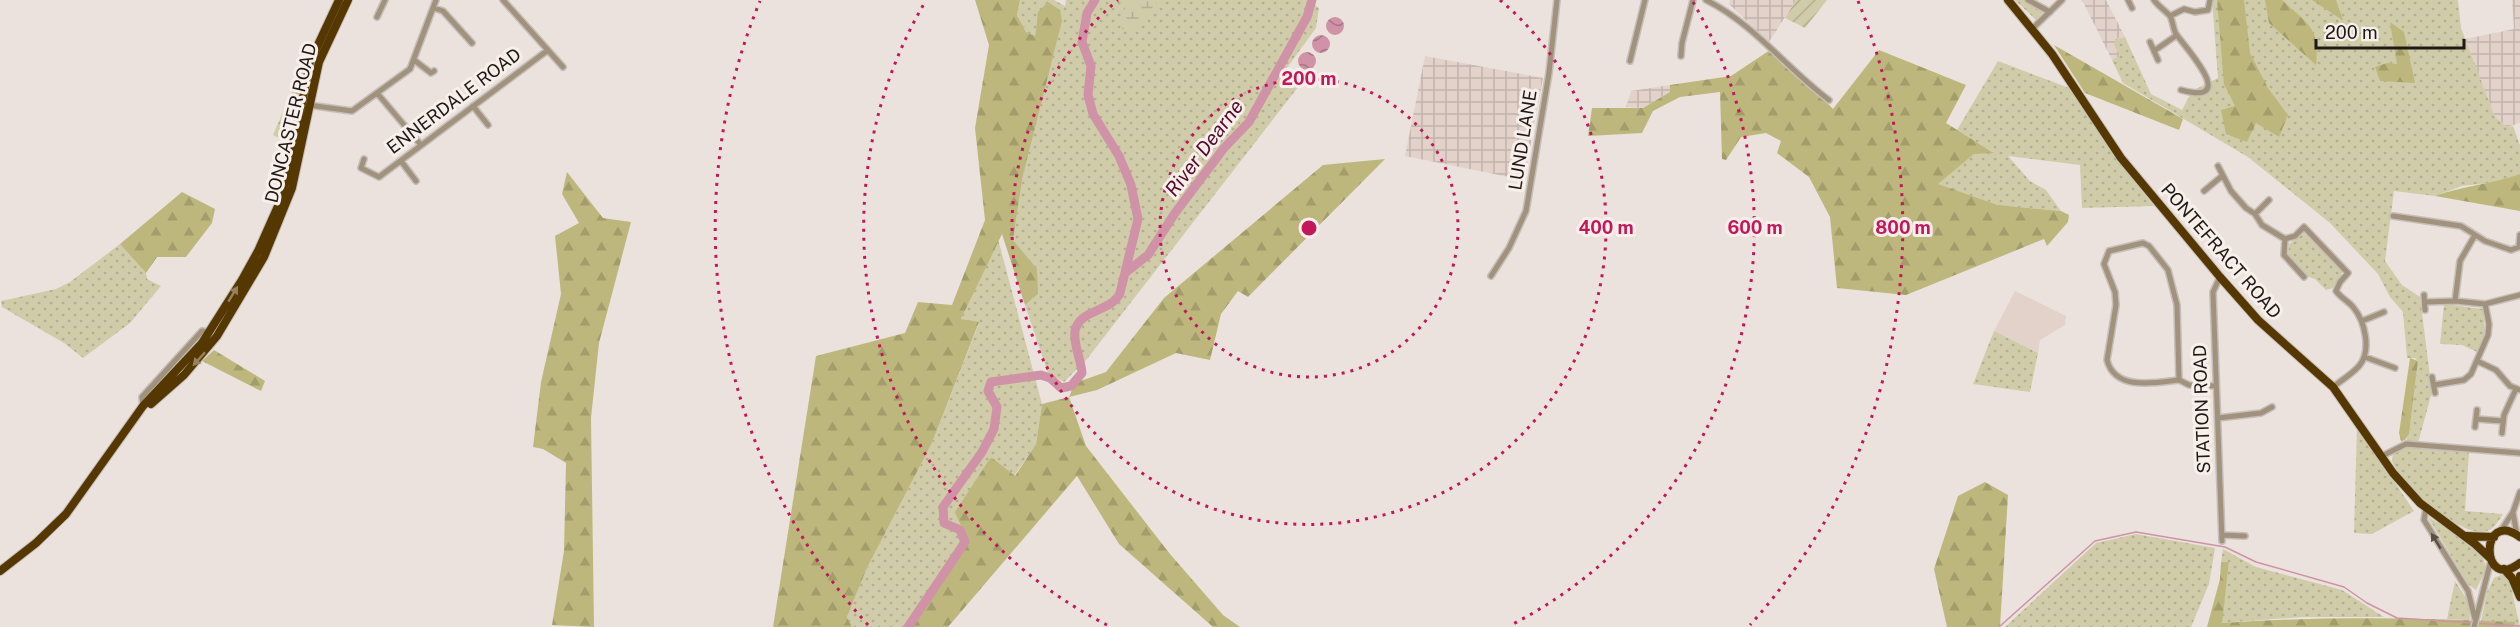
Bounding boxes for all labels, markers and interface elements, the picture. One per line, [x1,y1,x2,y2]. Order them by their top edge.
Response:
scale bar [2316,12,2464,50]
text: 200 m [2325,22,2378,43]
street label: DONCASTER ROAD [260,41,321,205]
street label: ENNERDALE ROAD [383,43,525,158]
text: 200 m [1282,68,1336,89]
street label: LUND LANE [1504,88,1541,192]
water label: River Dearne [1160,95,1248,201]
street label: PONTEFRACT ROAD [2157,179,2286,323]
text: 400 m [1578,217,1634,238]
text: 600 m [1727,217,1783,238]
text: 800 m [1875,217,1931,238]
centre of rings [1299,218,1319,238]
one-way arrow [228,286,239,302]
street label: STATION ROAD [2189,344,2214,474]
one-way arrow [193,351,206,366]
one-way arrow [2431,533,2442,549]

